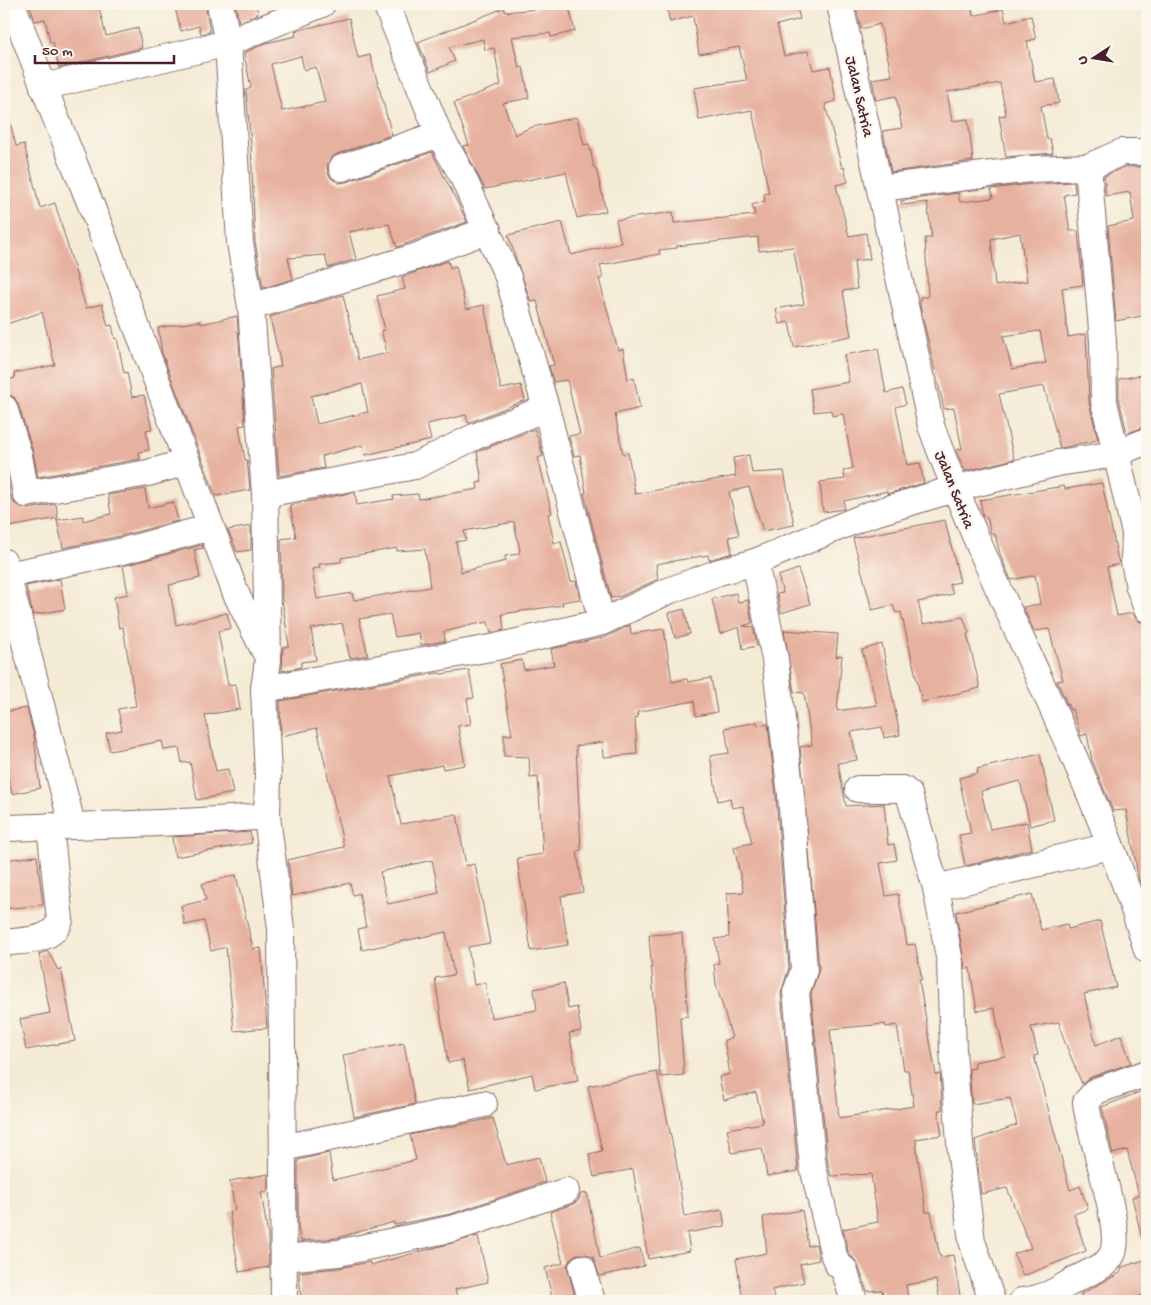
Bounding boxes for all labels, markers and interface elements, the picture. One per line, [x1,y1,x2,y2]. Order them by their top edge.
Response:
scale bar [35,32,174,64]
north arrow [1068,32,1118,82]
text: 50 m [42,43,73,61]
text: U [1075,54,1093,66]
street label: Jalan Satria [839,55,876,140]
street label: Jalan Satria [929,449,977,533]

